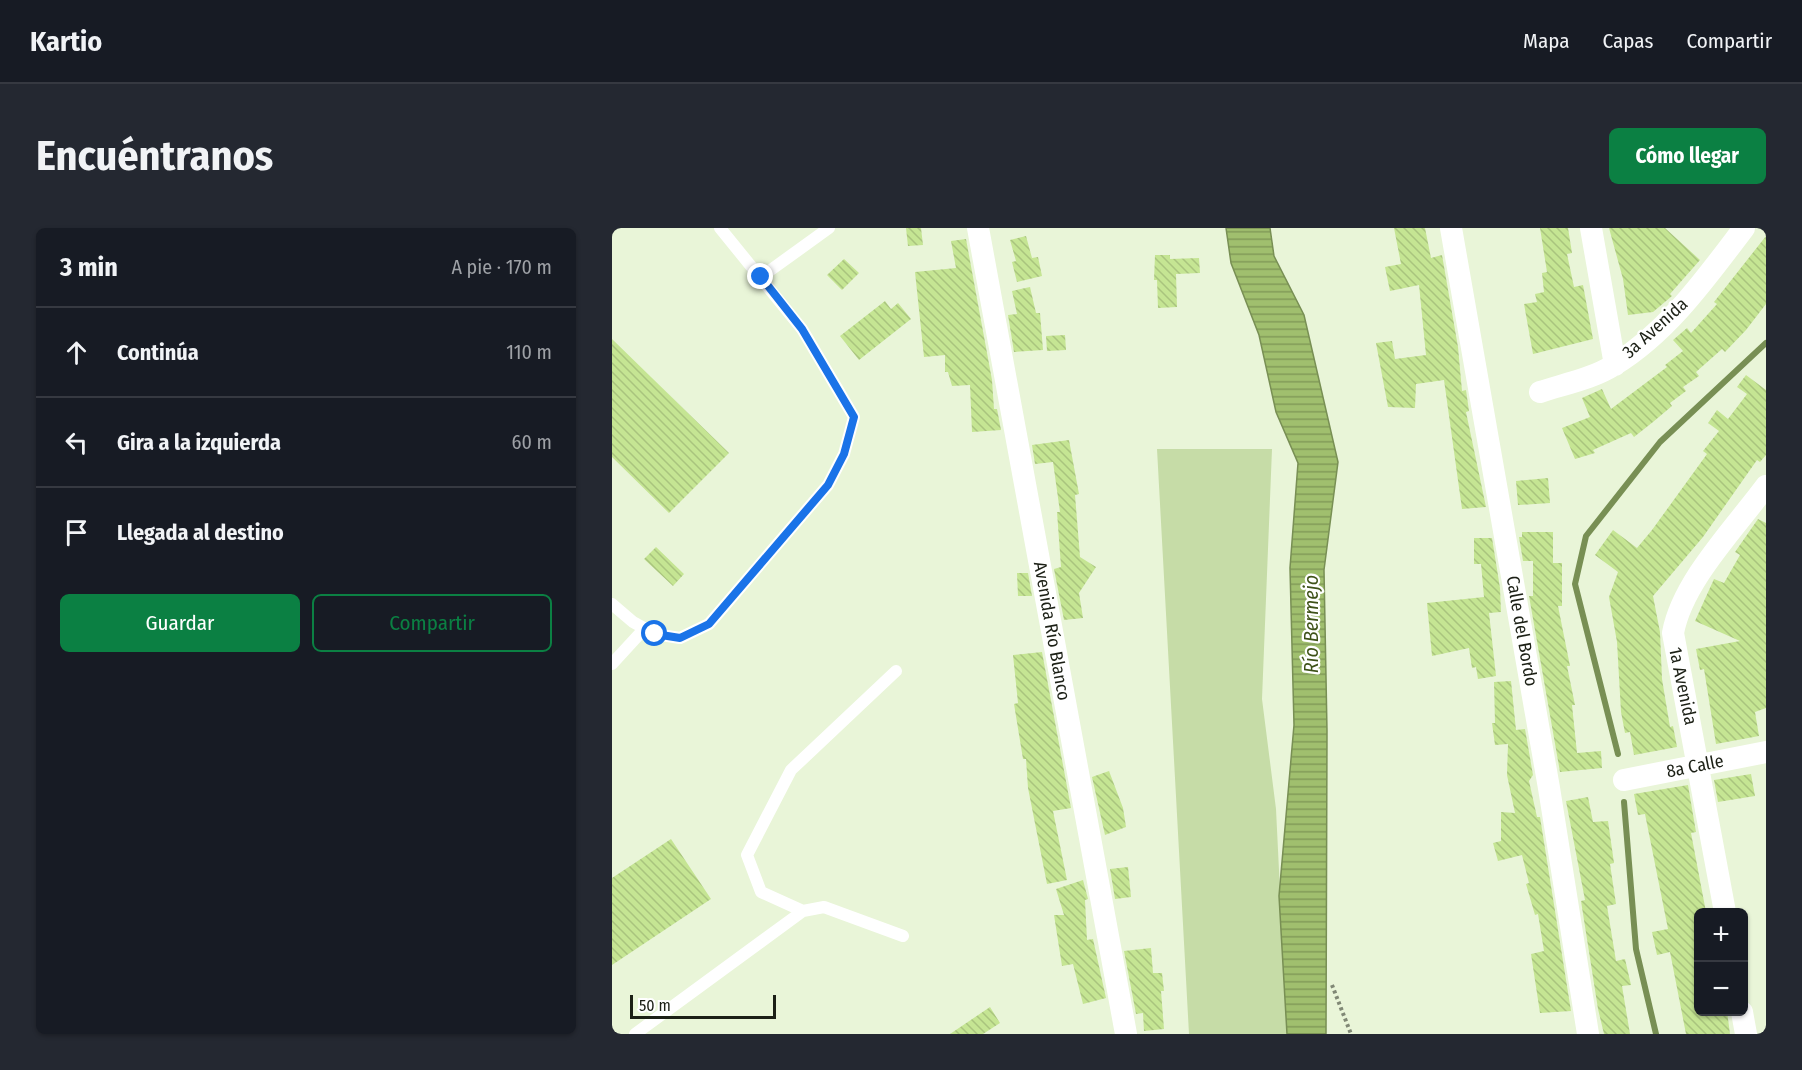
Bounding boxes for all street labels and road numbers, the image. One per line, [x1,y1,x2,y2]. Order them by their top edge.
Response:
street label: 3a Avenida [1618,293,1692,363]
street label: Avenida Río Blanco [1029,560,1075,702]
street label: Calle del Bordo [1501,574,1543,688]
street label: 1a Avenida [1664,645,1702,727]
street label: 8a Calle [1664,750,1726,782]

